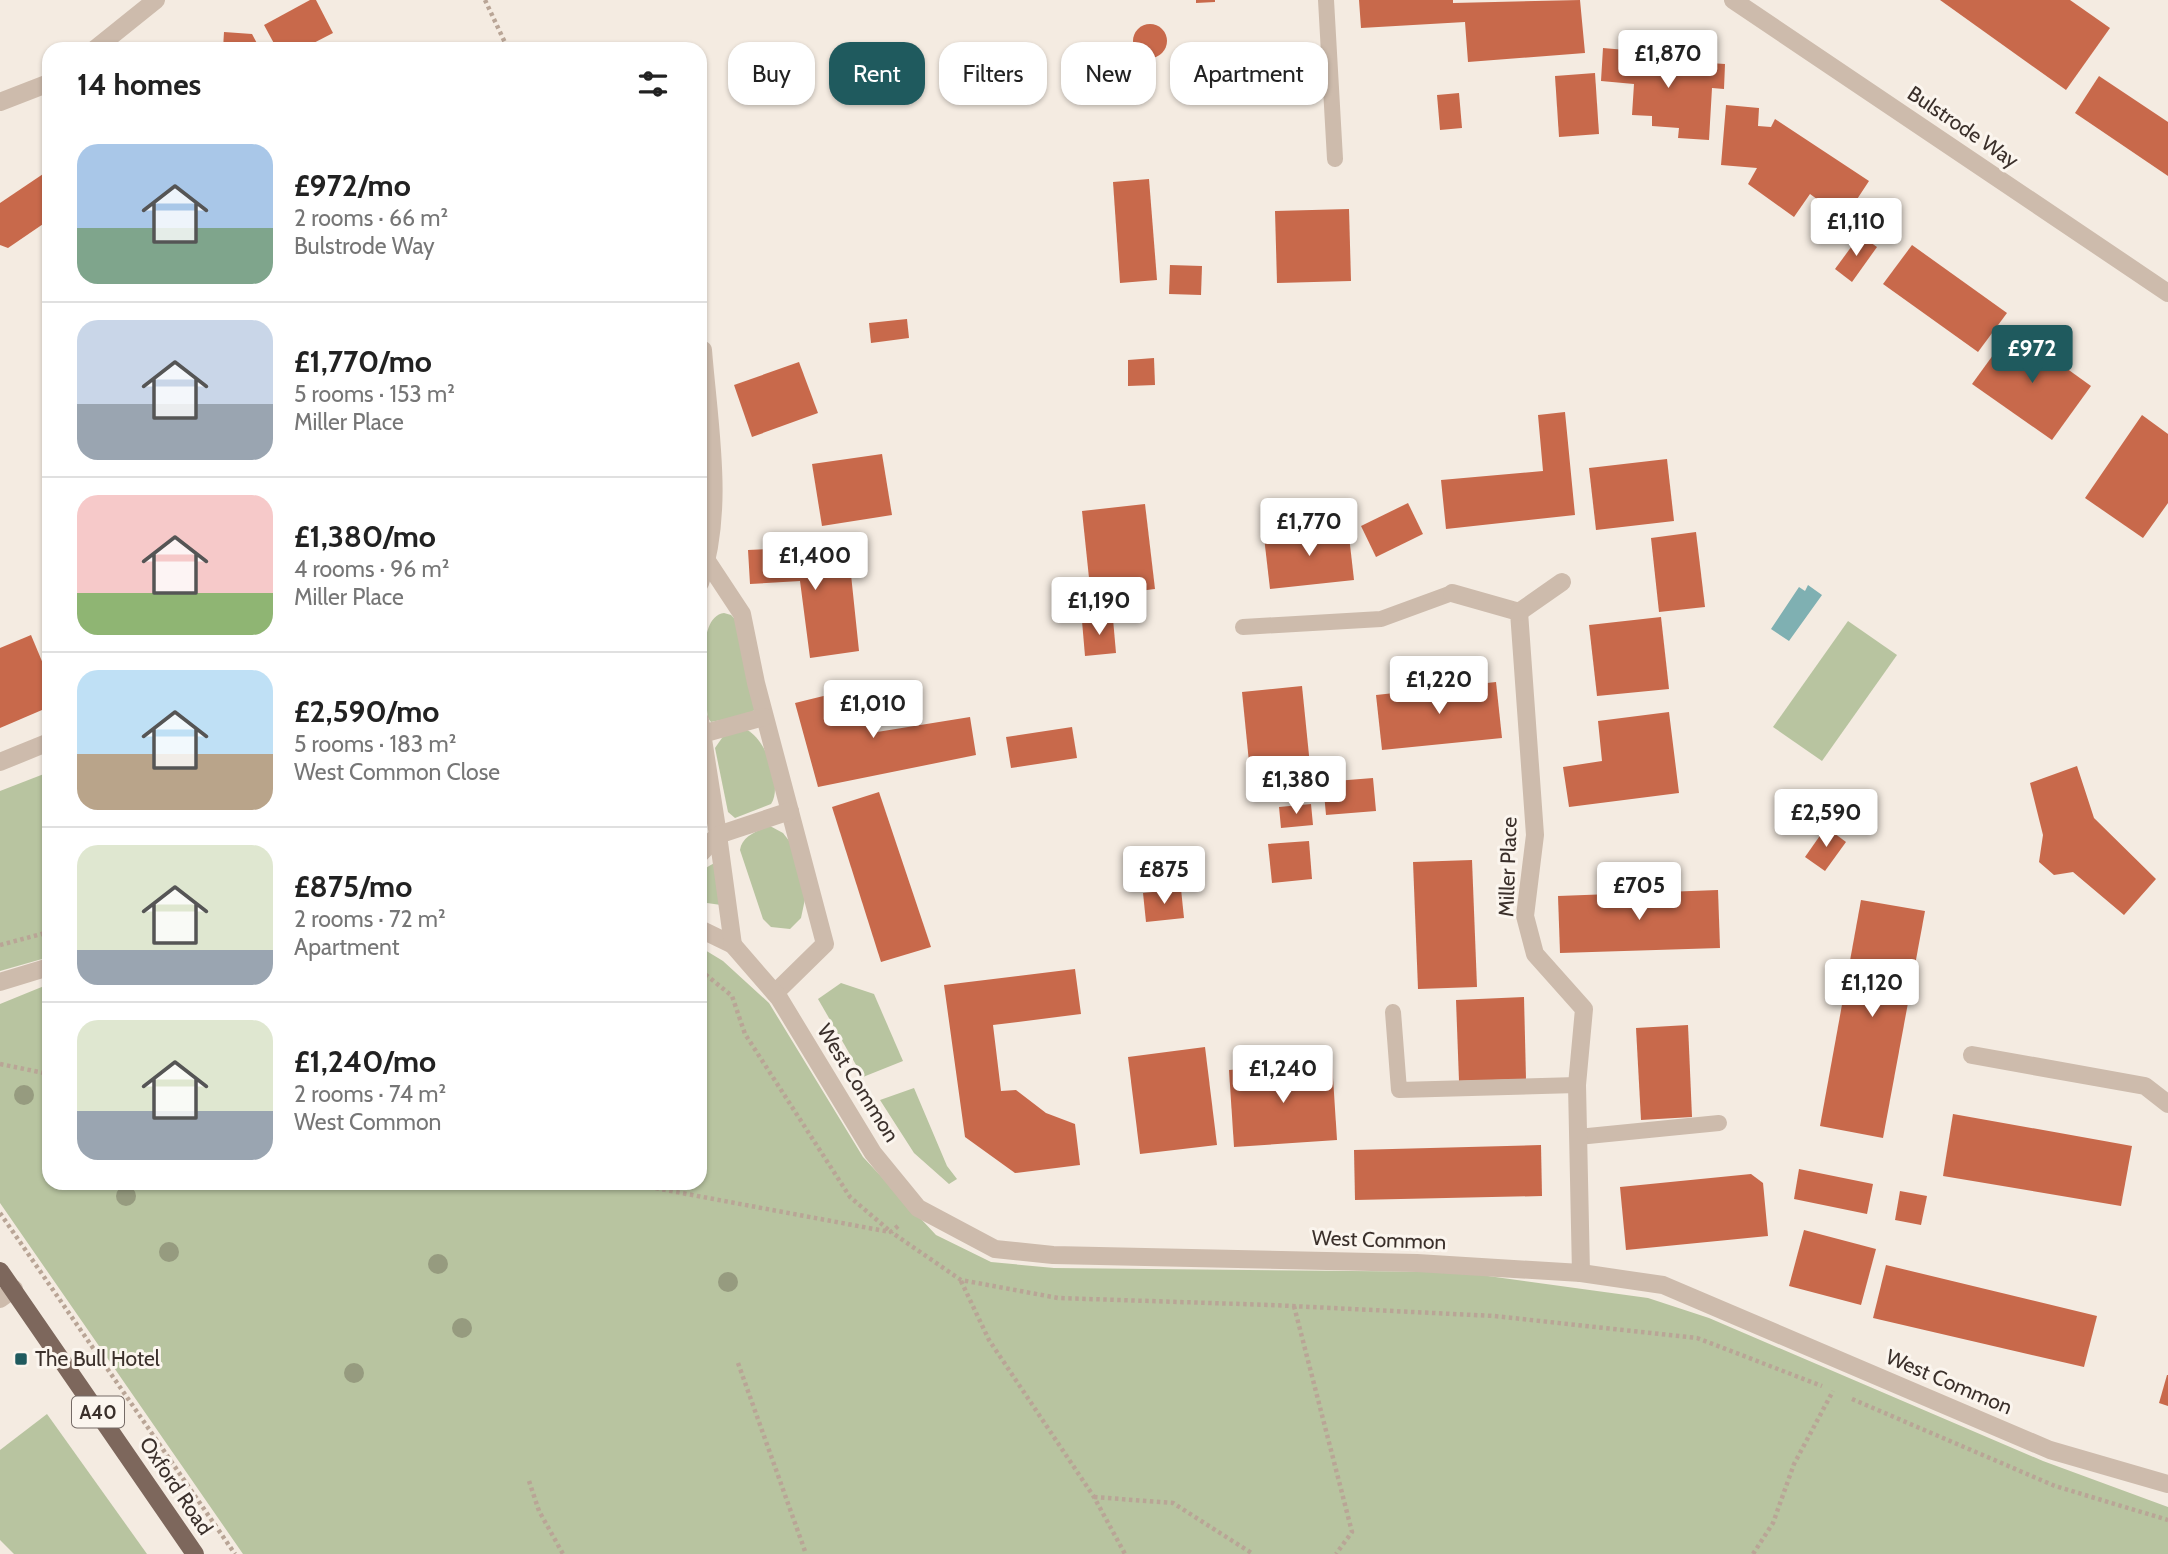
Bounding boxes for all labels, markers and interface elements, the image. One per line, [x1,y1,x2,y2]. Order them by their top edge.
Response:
pin: £1,870 [1611,31,1725,90]
text: £1,870 [1634,39,1702,67]
chip: Buy [728,42,815,105]
chip: Rent [829,42,925,105]
chip: Filters [939,42,1047,105]
chip: New [1061,42,1156,105]
chip: Apartment [1170,42,1328,105]
icon: filters [634,65,672,103]
text: 14 homes [77,66,201,103]
street label: Bulstrode Way [1903,80,2024,173]
text: £972/mo [294,167,411,204]
icon: home [133,172,217,256]
pin: £1,110 [1799,198,1913,258]
text: 2 rooms · 66 m² [294,204,448,232]
text: £1,110 [1827,207,1885,235]
text: Bulstrode Way [294,232,435,260]
pin: £972 [1991,326,2073,385]
text: £972 [2008,334,2056,362]
text: £1,770/mo [294,343,432,380]
icon: home [133,348,217,432]
text: 5 rooms · 153 m² [294,380,455,408]
text: Miller Place [294,408,404,436]
pin: £1,770 [1252,498,1366,558]
text: £1,770 [1276,507,1342,535]
text: £1,380/mo [294,518,436,555]
icon: home [133,523,217,607]
pin: £1,400 [758,532,872,592]
text: £1,400 [779,541,851,569]
text: 4 rooms · 96 m² [294,555,449,583]
pin: £1,190 [1042,578,1156,637]
text: Miller Place [294,583,404,611]
text: £1,190 [1067,586,1131,614]
pin: £1,220 [1382,656,1496,716]
text: £1,220 [1406,665,1472,693]
pin: £1,010 [816,680,930,740]
text: £1,010 [840,689,906,717]
text: £2,590/mo [294,693,439,730]
icon: home [133,698,217,782]
text: 5 rooms · 183 m² [294,730,456,758]
pin: £1,380 [1239,756,1353,816]
text: West Common Close [294,758,500,786]
text: £1,380 [1262,765,1330,793]
pin: £2,590 [1769,790,1883,849]
text: £2,590 [1791,798,1861,826]
street label: Miller Place [1493,816,1522,918]
pin: £875 [1123,846,1205,906]
text: £875 [1139,855,1189,883]
pin: £705 [1598,862,1680,922]
text: £875/mo [294,868,412,905]
text: £705 [1613,871,1665,899]
icon: home [133,873,217,957]
text: 2 rooms · 72 m² [294,905,446,933]
text: Apartment [294,933,399,961]
pin: £1,120 [1815,960,1929,1019]
text: £1,120 [1841,968,1903,996]
street label: West Common [812,1019,905,1146]
text: £1,240/mo [294,1043,436,1080]
pin: £1,240 [1226,1046,1340,1105]
icon: home [133,1048,217,1132]
text: £1,240 [1249,1054,1317,1082]
text: 2 rooms · 74 m² [294,1080,446,1108]
text: West Common [294,1108,441,1136]
street label: West Common [1311,1225,1447,1254]
street label: West Common [1882,1344,2016,1419]
place label: The Bull Hotel [35,1346,160,1371]
marker: The Bull Hotel [13,1351,29,1367]
road number: A40 [72,1396,124,1428]
street label: Oxford Road [135,1432,218,1539]

